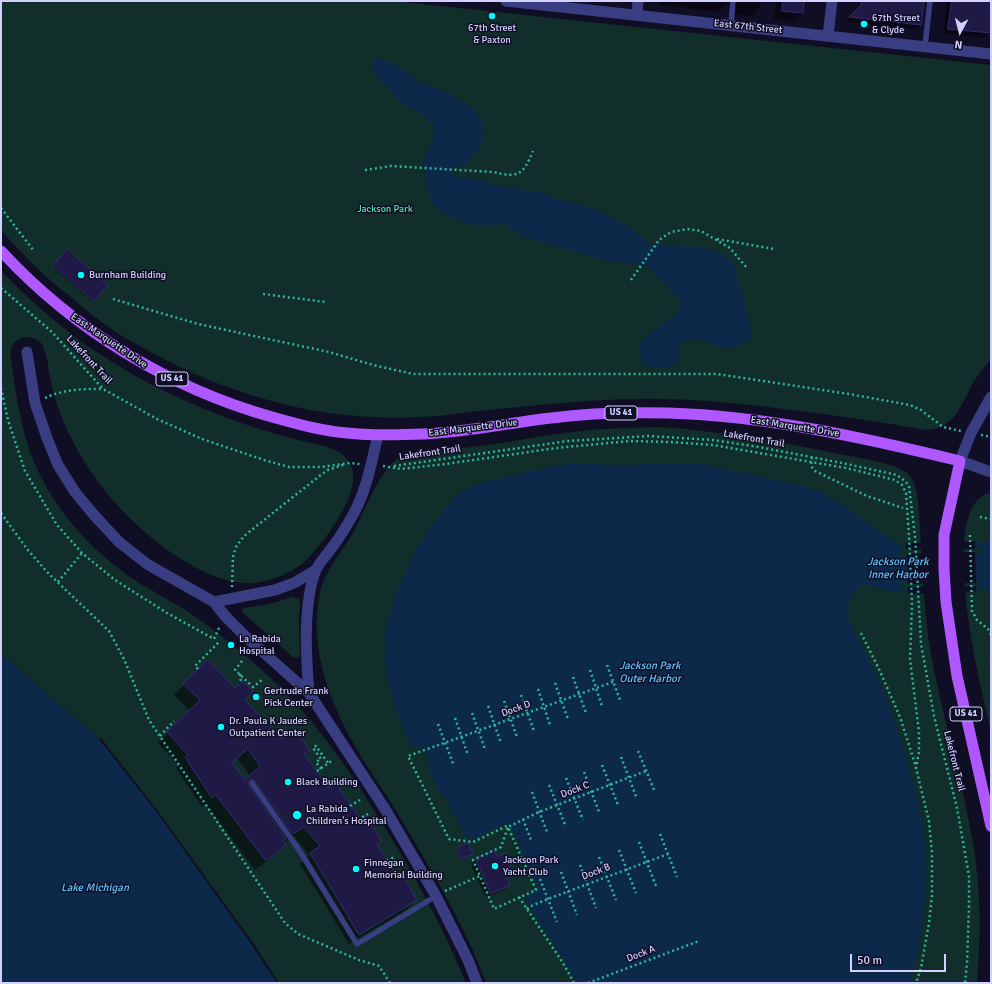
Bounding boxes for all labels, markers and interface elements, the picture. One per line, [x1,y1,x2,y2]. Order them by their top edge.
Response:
marker: 67th Street & Paxton [487,11,497,21]
place label: 67th Street & Clyde [872,12,920,36]
north arrow [940,12,980,52]
street label: East 67th Street [713,17,783,37]
marker: 67th Street & Clyde [859,19,869,29]
place label: 67th Street & Paxton [468,22,516,46]
text: N [954,37,963,51]
park label: Jackson Park [357,203,413,215]
place label: Burnham Building [89,269,166,281]
marker: Burnham Building [76,270,86,280]
street label: East Marquette Drive [68,311,150,371]
street label: Lakefront Trail [63,333,115,387]
road number: US 41 [156,372,188,386]
road number: US 41 [605,406,637,420]
street label: East Marquette Drive [750,414,840,440]
street label: East Marquette Drive [428,417,518,439]
street label: Lakefront Trail [722,428,786,450]
street label: Lakefront Trail [398,443,462,463]
water label: Jackson Park Inner Harbor [868,555,928,581]
place label: La Rabida Hospital [239,633,281,656]
marker: La Rabida Hospital [226,640,236,650]
water label: Jackson Park Outer Harbor [619,659,681,685]
place label: Gertrude Frank Pick Center [264,685,329,708]
marker: Gertrude Frank Pick Center [251,692,261,702]
street label: Dock D [500,698,532,720]
road number: US 41 [950,707,982,721]
place label: Dr. Paula K Jaudes Outpatient Center [229,715,307,738]
marker: Dr. Paula K Jaudes Outpatient Center [216,722,226,732]
street label: Lakefront Trail [941,729,967,793]
place label: Black Building [296,776,358,788]
marker: Black Building [283,777,293,787]
street label: Dock C [559,779,591,801]
place label: La Rabida Children's Hospital [306,803,387,826]
marker: La Rabida Children's Hospital [291,809,303,821]
place label: Jackson Park Yacht Club [503,854,558,878]
place label: Finnegan Memorial Building [364,857,443,880]
marker: Jackson Park Yacht Club [490,861,500,871]
street label: Dock B [580,861,612,883]
marker: Finnegan Memorial Building [351,864,361,874]
water label: Lake Michigan [61,881,129,895]
street label: Dock A [625,943,657,965]
scale bar [852,946,948,972]
text: 50 m [857,953,882,968]

